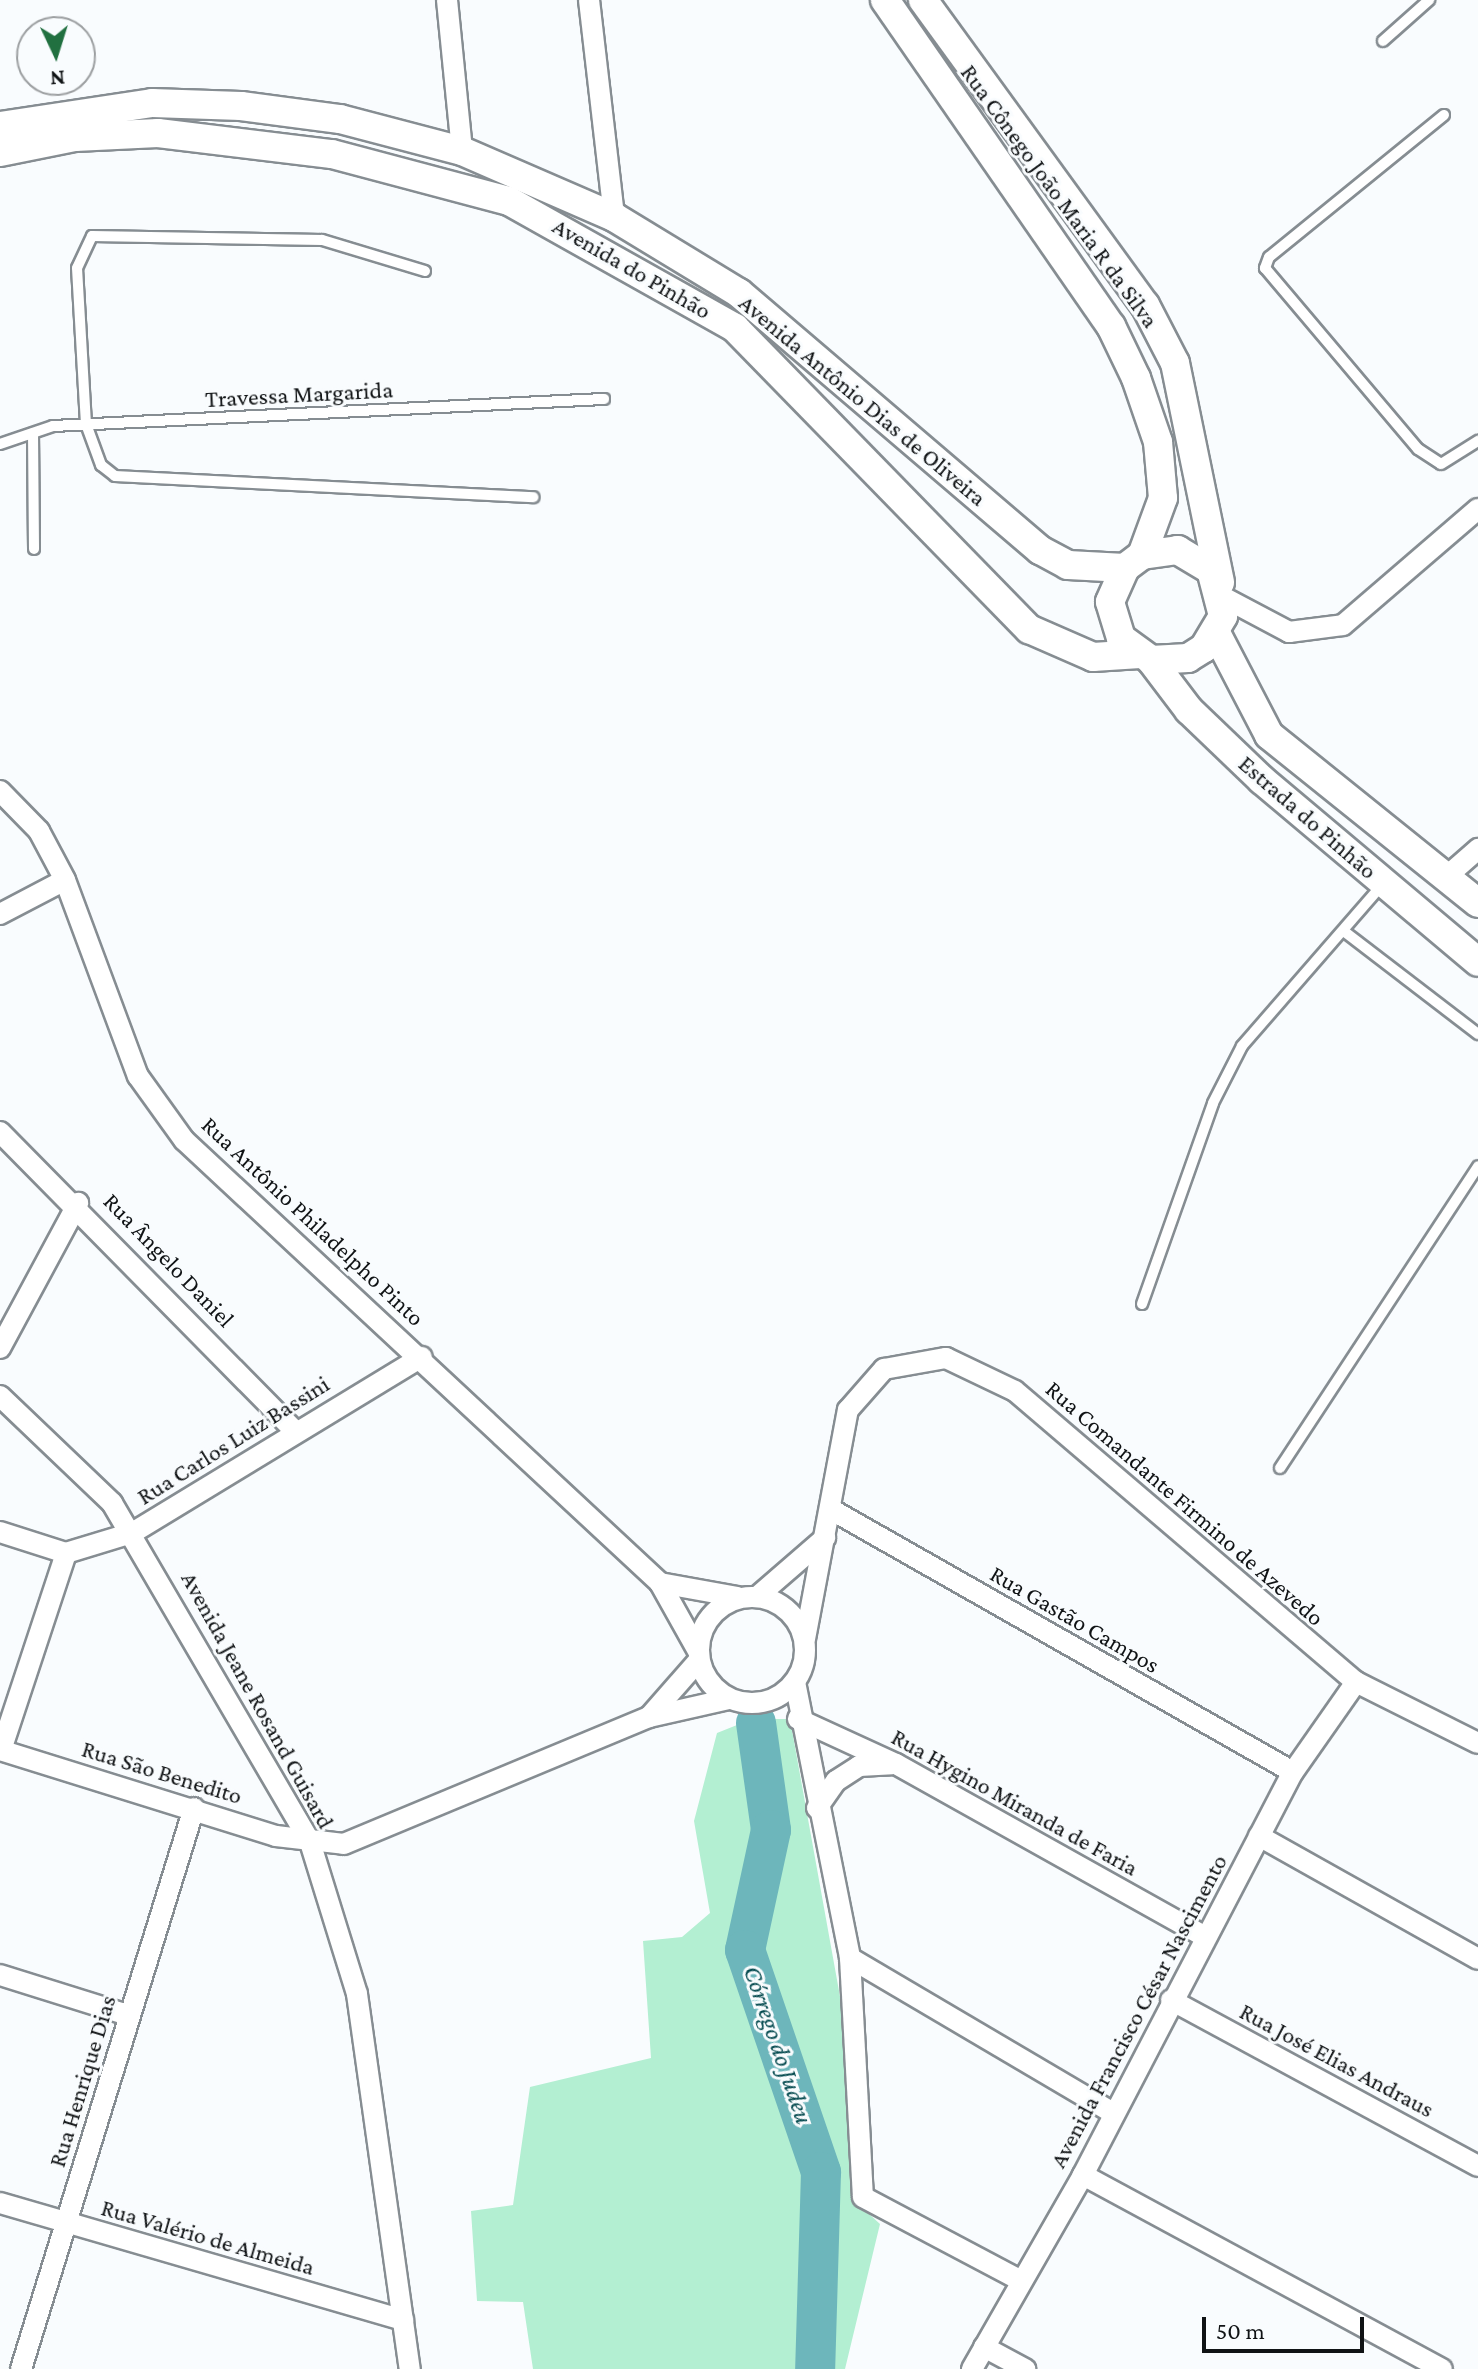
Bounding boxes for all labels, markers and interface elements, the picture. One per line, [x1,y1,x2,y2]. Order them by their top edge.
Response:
north arrow [16,16,96,96]
street label: Rua Cônego João Maria R da Silva [955,59,1165,333]
text: N [49,65,66,91]
street label: Avenida do Pinhão [548,211,716,325]
street label: Avenida Antônio Dias de Oliveira [733,288,993,512]
street label: Travessa Margarida [204,375,394,413]
street label: Estrada do Pinhão [1233,749,1383,885]
street label: Rua Antônio Philadelpho Pinto [196,1110,430,1332]
street label: Rua Ângelo Daniel [98,1187,240,1333]
street label: Rua Carlos Luiz Bassini [132,1369,334,1511]
street label: Rua Comandante Firmino de Azevedo [1040,1374,1330,1632]
street label: Rua Gastão Campos [985,1559,1165,1679]
street label: Avenida Jeane Rosand Guisard [175,1566,341,1834]
street label: Rua Hygino Miranda de Faria [887,1722,1143,1882]
street label: Rua São Benedito [79,1734,245,1810]
street label: Avenida Francisco César Nascimento [1043,1849,1233,2173]
water label: Córrego do Judeu [736,1962,820,2128]
street label: Rua Henrique Dias [42,1992,122,2170]
street label: Rua José Elias Andraus [1235,1997,1439,2123]
street label: Rua Valério de Almeida [98,2193,318,2281]
scale bar [1206,2301,1368,2351]
text: 50 m [1216,2317,1265,2344]

